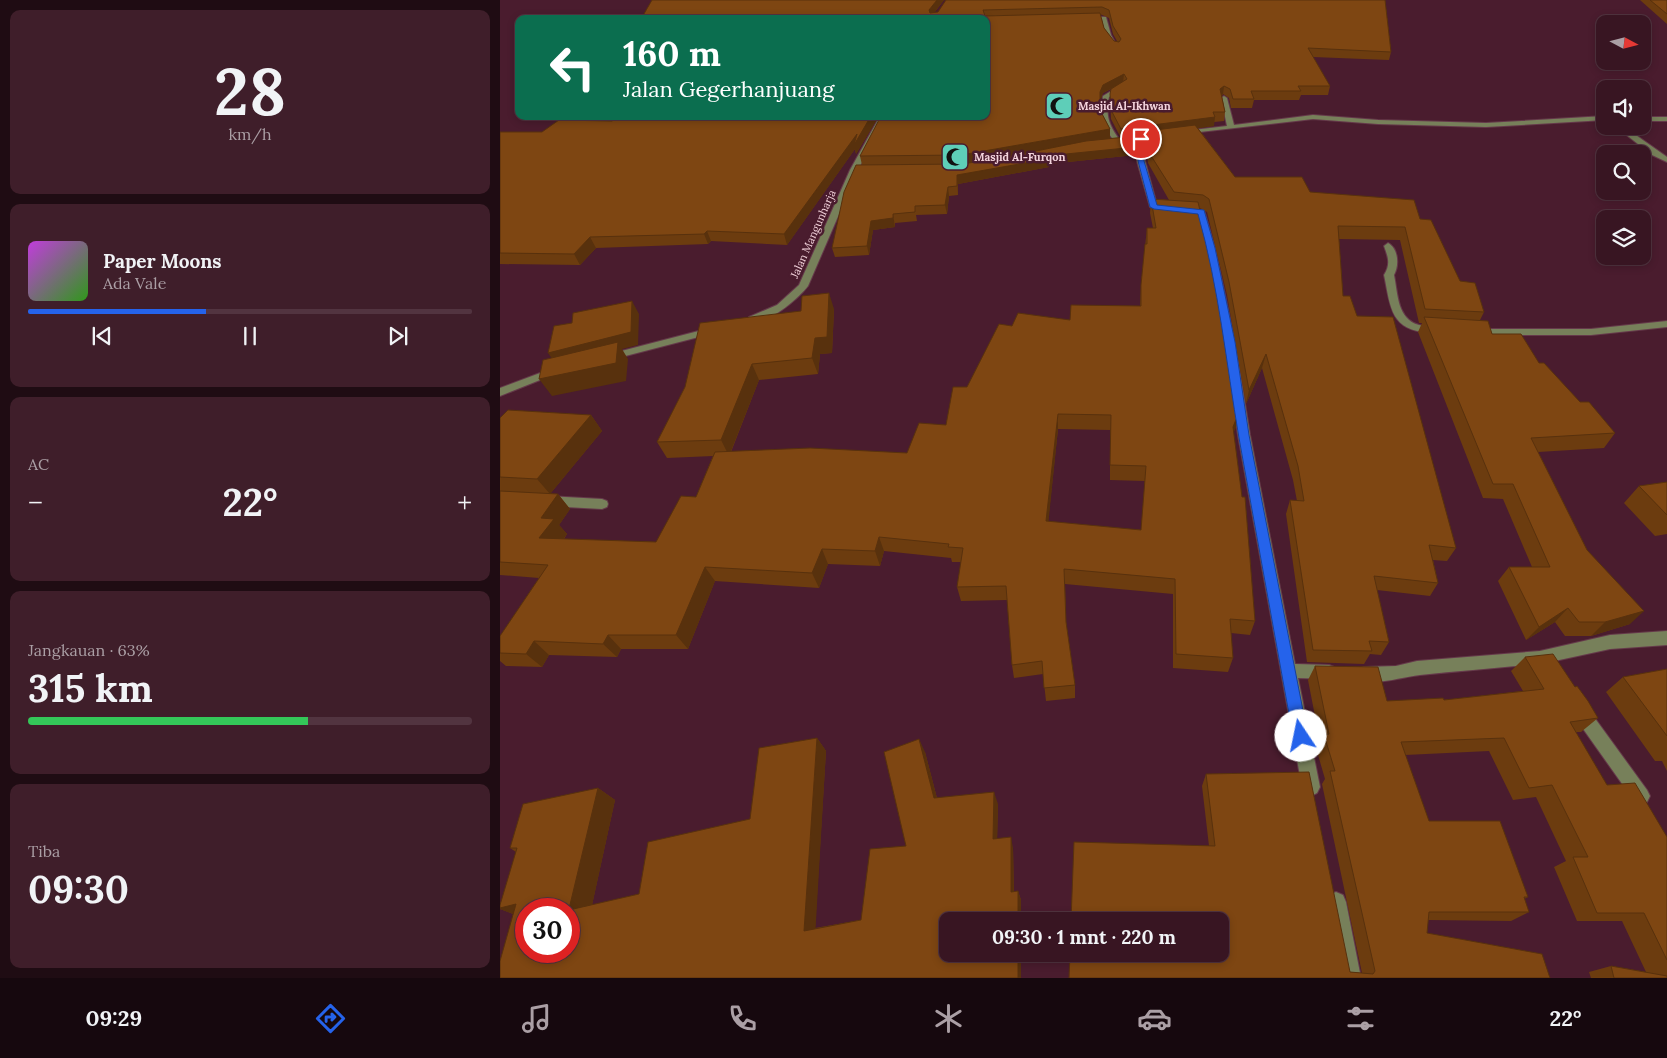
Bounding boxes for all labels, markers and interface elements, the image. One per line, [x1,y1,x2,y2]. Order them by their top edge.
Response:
north arrow [1596,15,1651,70]
map controls [1596,15,1651,265]
text: 160 m [623,31,721,76]
icon: left [540,35,605,100]
text: 28 [214,50,286,133]
text: Jalan Gegerhanjuang [623,75,834,103]
button: sound [1596,80,1651,135]
mosque icon: Masjid Al-Ikhwan [1044,91,1074,121]
place label: Masjid Al-Ikhwan [1078,99,1171,113]
pin [1120,118,1162,160]
text: km/h [228,124,272,144]
icon: arrive [1127,125,1155,153]
mosque icon: Masjid Al-Furqon [940,142,970,172]
button: search [1596,145,1651,200]
place label: Masjid Al-Furqon [974,150,1065,164]
street label: Jalan Mangunharja [787,187,839,281]
button: layers [1596,210,1651,265]
text: Paper Moons [103,249,222,273]
text: Ada Vale [103,273,166,293]
icon: previous [88,322,116,350]
icon: pause [236,322,264,350]
icon: next [384,322,412,350]
text: AC [28,454,49,474]
text: 22° [222,478,278,526]
text: − [28,485,43,521]
text: + [457,485,472,521]
text: Jangkauan · 63% [28,640,150,660]
text: 315 km [28,664,153,712]
position arrow [1274,709,1326,761]
text: Tiba [28,841,60,861]
text: 09:30 [28,865,129,913]
speed limit sign: 30 [515,898,580,963]
text: 09:30 · 1 mnt · 220 m [992,925,1176,949]
icon: directions [313,1001,348,1036]
icon: music [519,1001,554,1036]
icon: phone [725,1001,760,1036]
icon: climate [931,1001,966,1036]
icon: car [1137,1001,1172,1036]
icon: filters [1343,1001,1378,1036]
text: 09:29 [86,1004,142,1032]
text: 22° [1550,1004,1581,1032]

